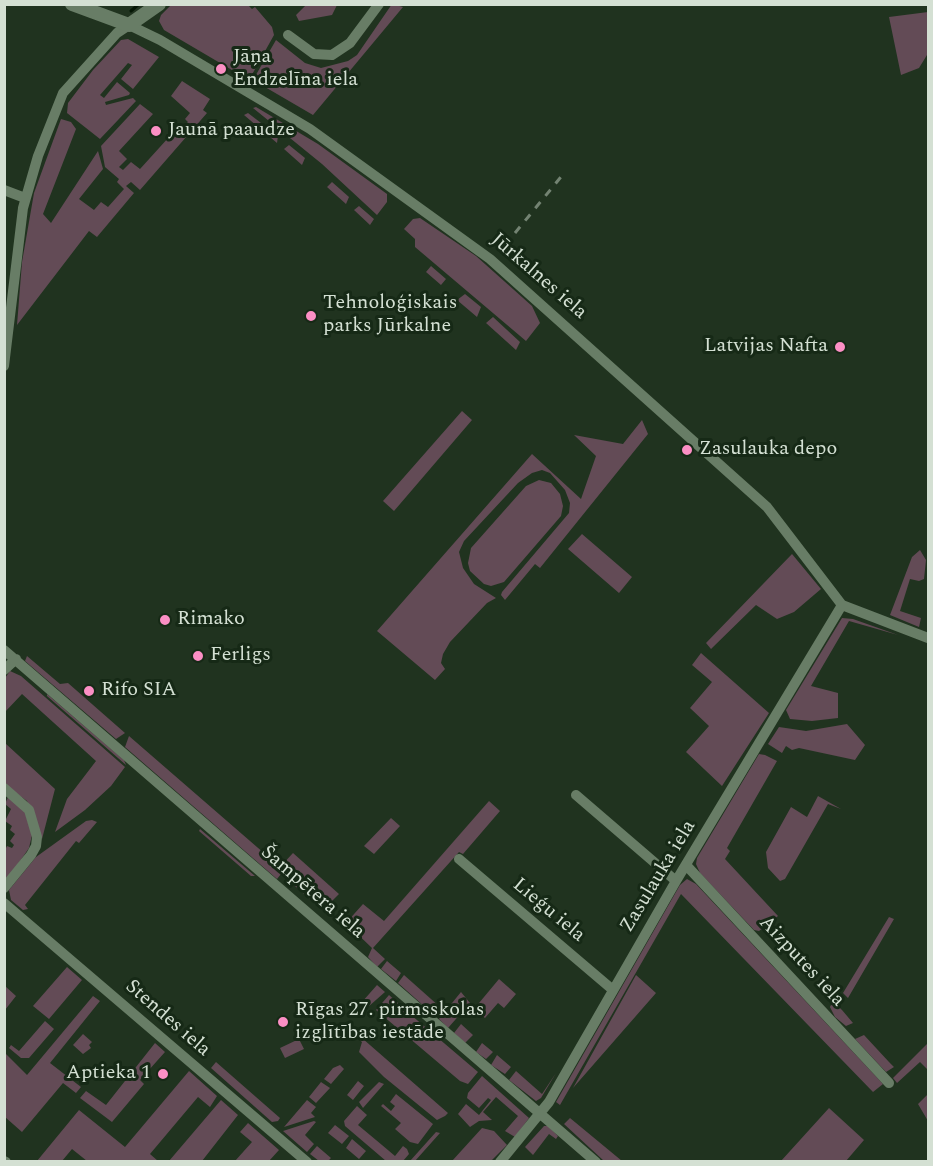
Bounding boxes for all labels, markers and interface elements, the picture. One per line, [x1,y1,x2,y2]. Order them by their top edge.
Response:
place label: Jāņa Endzelīna iela [233,46,358,93]
marker: Jāņa Endzelīna iela [214,62,228,76]
place label: Jaunā paaudze [168,119,295,143]
marker: Jaunā paaudze [149,124,163,138]
street label: Jūrkalnes iela [485,229,591,325]
place label: Tehnoloģiskais parks Jūrkalne [323,292,457,339]
marker: Tehnoloģiskais parks Jūrkalne [304,309,318,323]
place label: Latvijas Nafta [704,335,828,359]
marker: Latvijas Nafta [833,340,847,354]
place label: Zasulauka depo [699,438,837,462]
marker: Zasulauka depo [680,443,694,457]
place label: Rimako [177,608,245,632]
marker: Rimako [158,613,172,627]
place label: Ferligs [210,644,271,668]
marker: Ferligs [191,649,205,663]
place label: Rifo SIA [101,679,177,703]
marker: Rifo SIA [82,684,96,698]
street label: Zasulauka iela [616,817,702,937]
street label: Šampētera iela [255,841,369,945]
street label: Lieģu iela [507,874,589,948]
street label: Aizputes iela [753,912,849,1012]
street label: Stendes iela [119,975,215,1063]
place label: Rīgas 27. pirmsskolas izglītības iestāde [295,999,484,1046]
marker: Rīgas 27. pirmsskolas izglītības iestāde [276,1015,290,1029]
place label: Aptieka 1 [66,1062,151,1086]
marker: Aptieka 1 [156,1067,170,1081]

